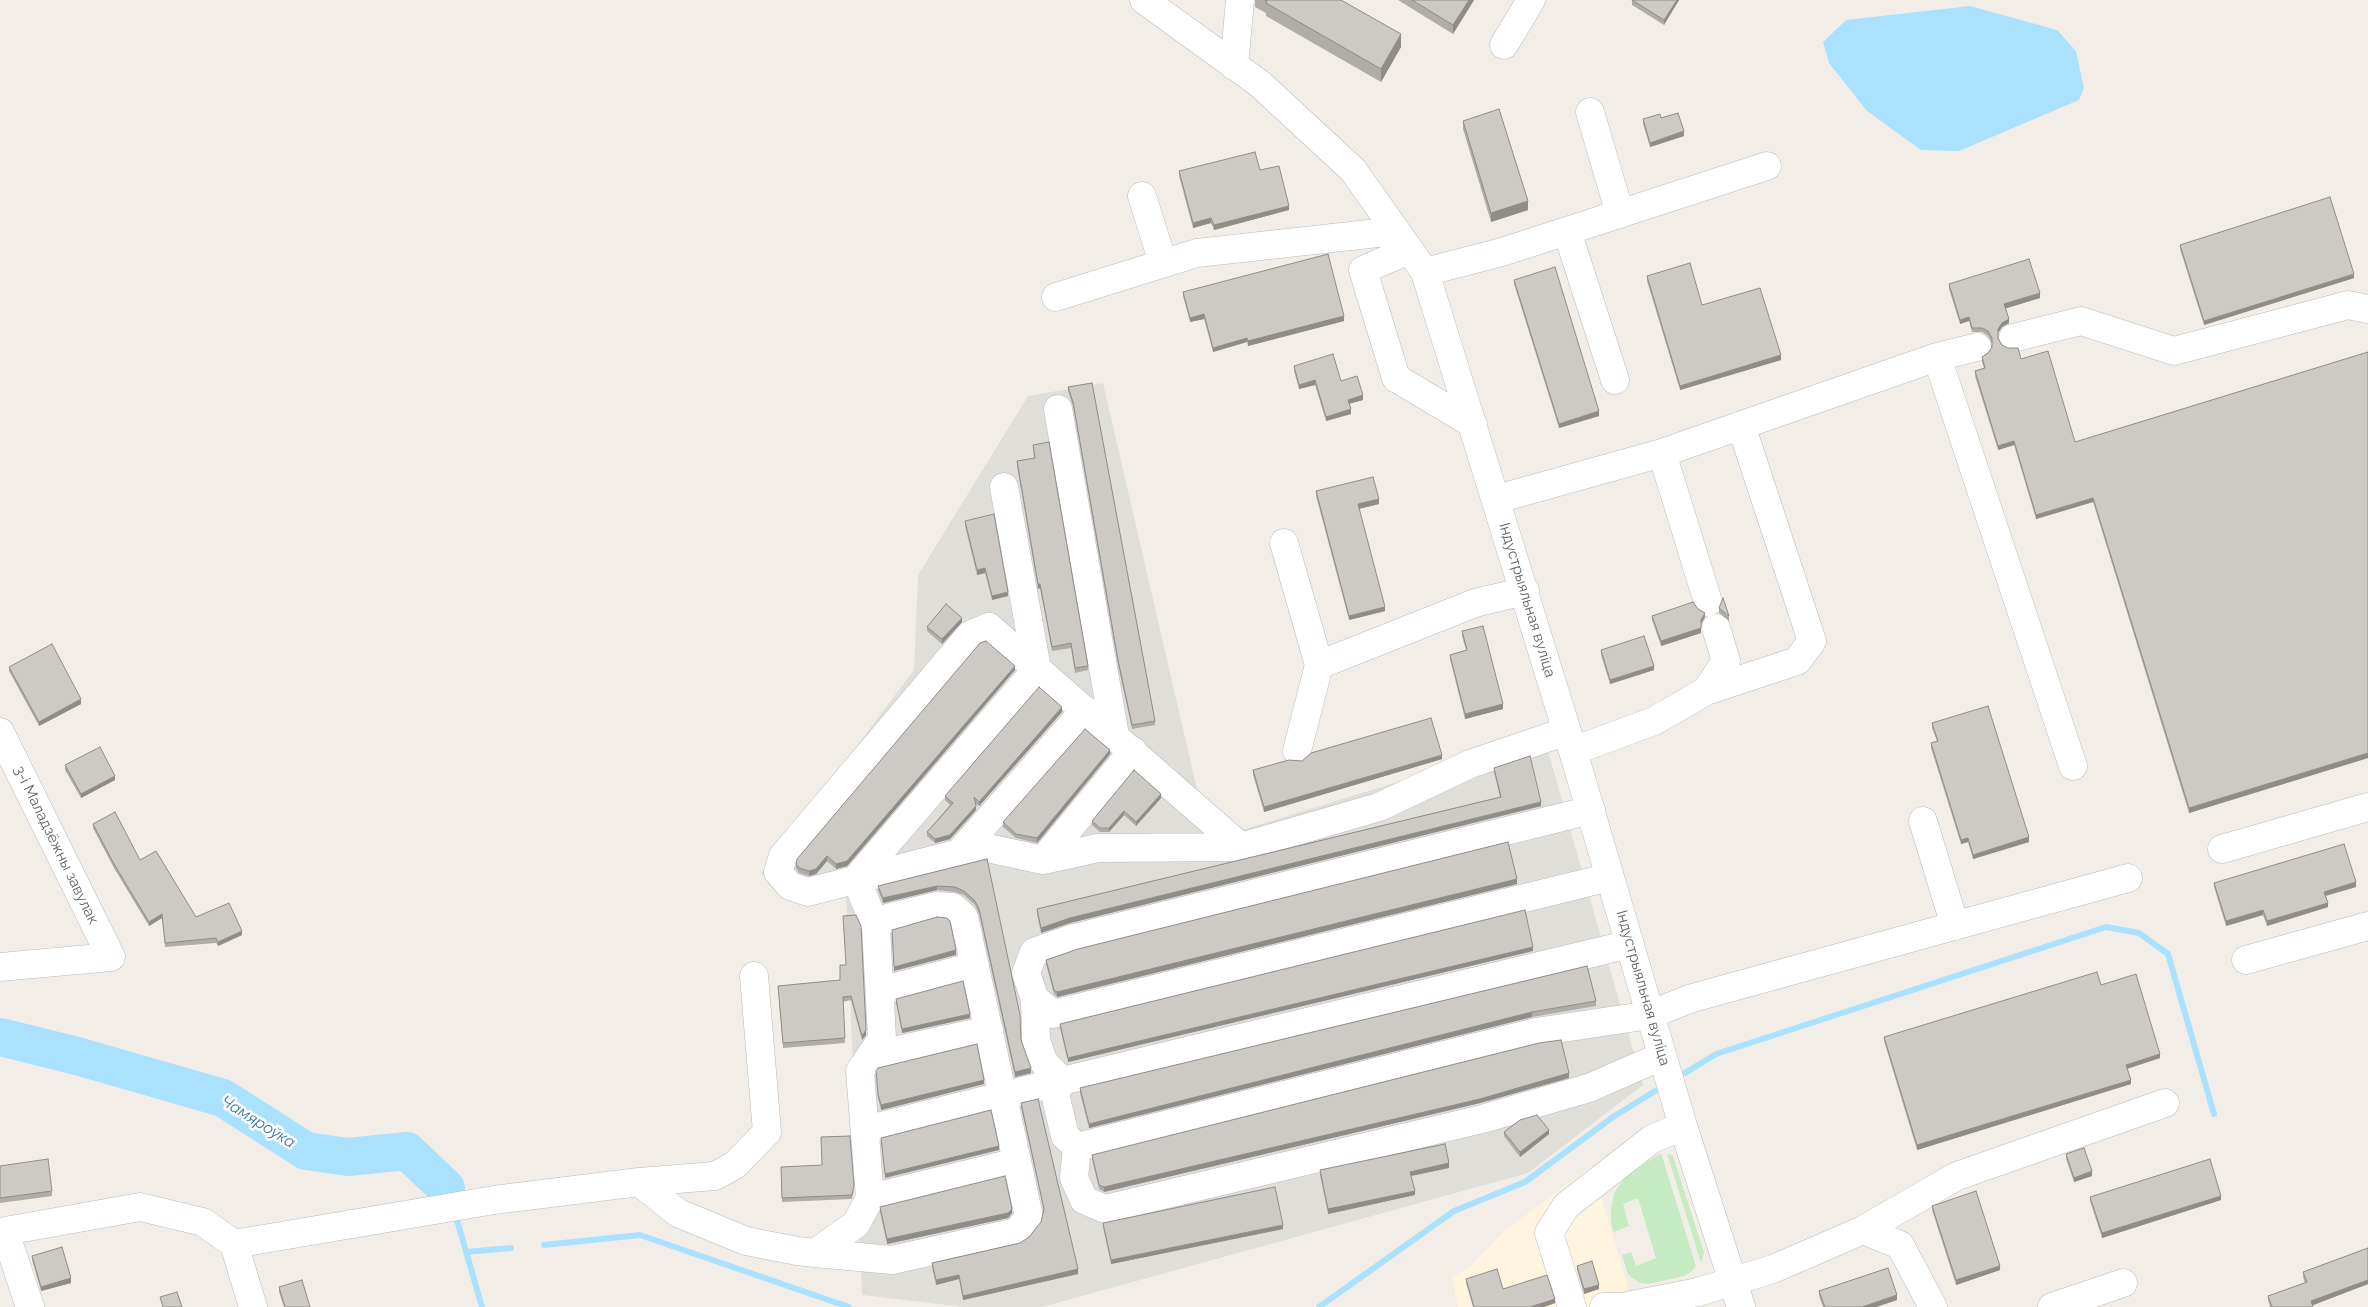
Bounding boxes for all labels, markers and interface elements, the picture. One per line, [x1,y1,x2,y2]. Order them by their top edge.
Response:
street label: Індустрыяльная вуліца [1495,520,1559,680]
street label: 3-і Маладзёжны завулак [10,763,102,927]
street label: Індустрыяльная вуліца [1612,908,1674,1068]
water label: Чамяроўка [217,1092,299,1152]

